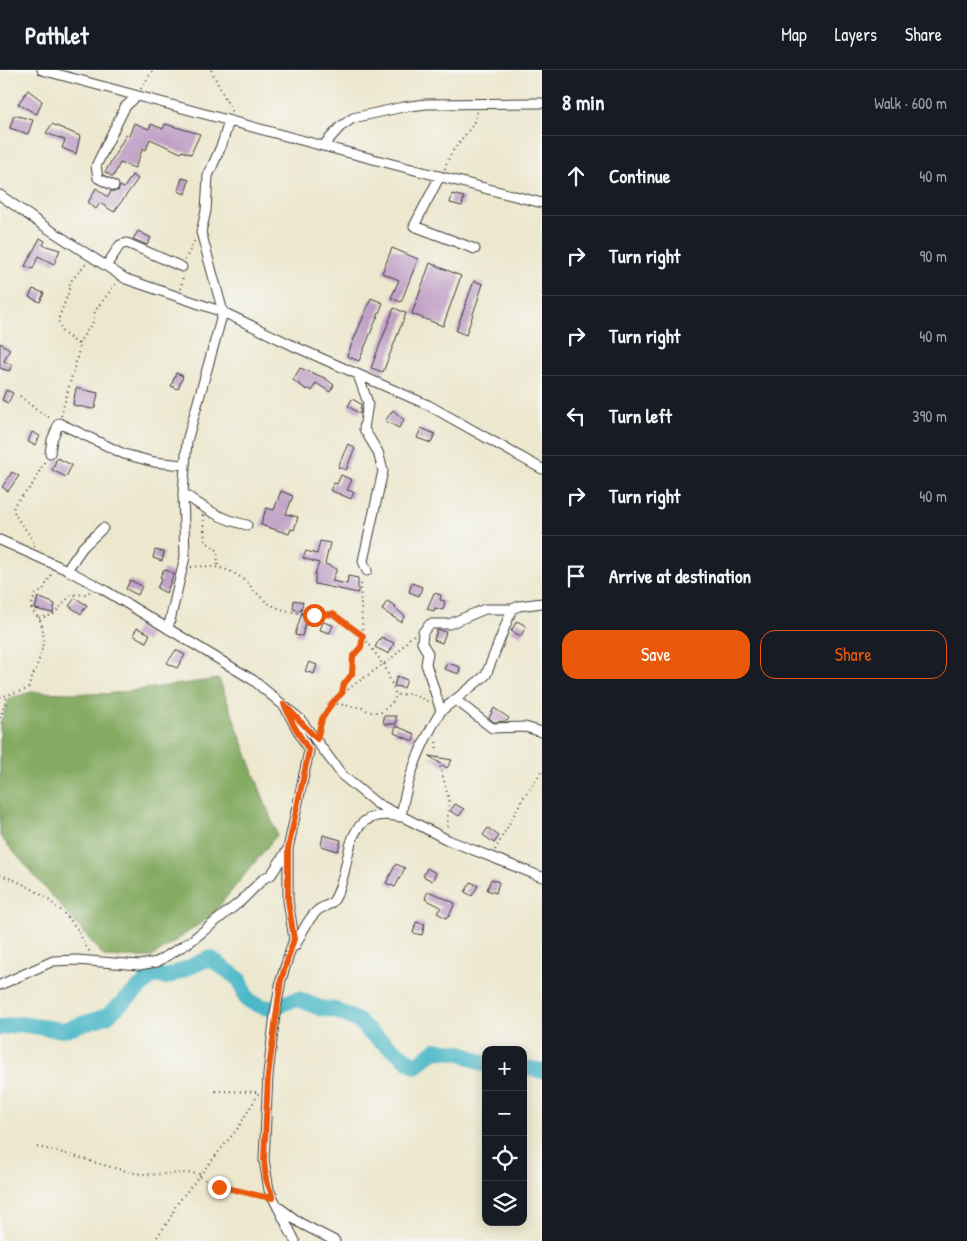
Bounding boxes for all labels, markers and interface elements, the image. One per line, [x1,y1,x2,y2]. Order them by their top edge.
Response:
text: Pathlet [25,19,88,51]
text: Map [781,22,807,47]
text: Layers [835,22,877,47]
text: Share [905,22,942,47]
text: 8 min [562,88,604,117]
text: Walk · 600 m [874,92,947,114]
icon: ahead [562,162,590,190]
text: Continue [609,163,670,189]
text: 40 m [919,165,947,187]
icon: right [562,242,590,270]
text: Turn right [609,243,680,269]
text: 90 m [919,245,947,267]
icon: right [562,322,590,350]
text: Turn right [609,323,680,349]
text: 40 m [919,325,947,347]
icon: left [562,402,590,430]
text: Turn left [609,403,672,429]
text: 390 m [912,405,947,427]
icon: right [562,482,590,510]
text: Turn right [609,483,680,509]
text: 40 m [919,485,947,507]
icon: arrive [562,562,590,590]
text: Arrive at destination [609,563,751,589]
route start [303,604,326,627]
button: Save [562,630,750,679]
button: Share [760,630,947,679]
map controls [482,1046,527,1226]
button: + [482,1046,527,1091]
button: − [482,1091,527,1136]
button: locate [482,1136,527,1181]
route end [208,1176,231,1199]
button: layers [482,1181,527,1226]

